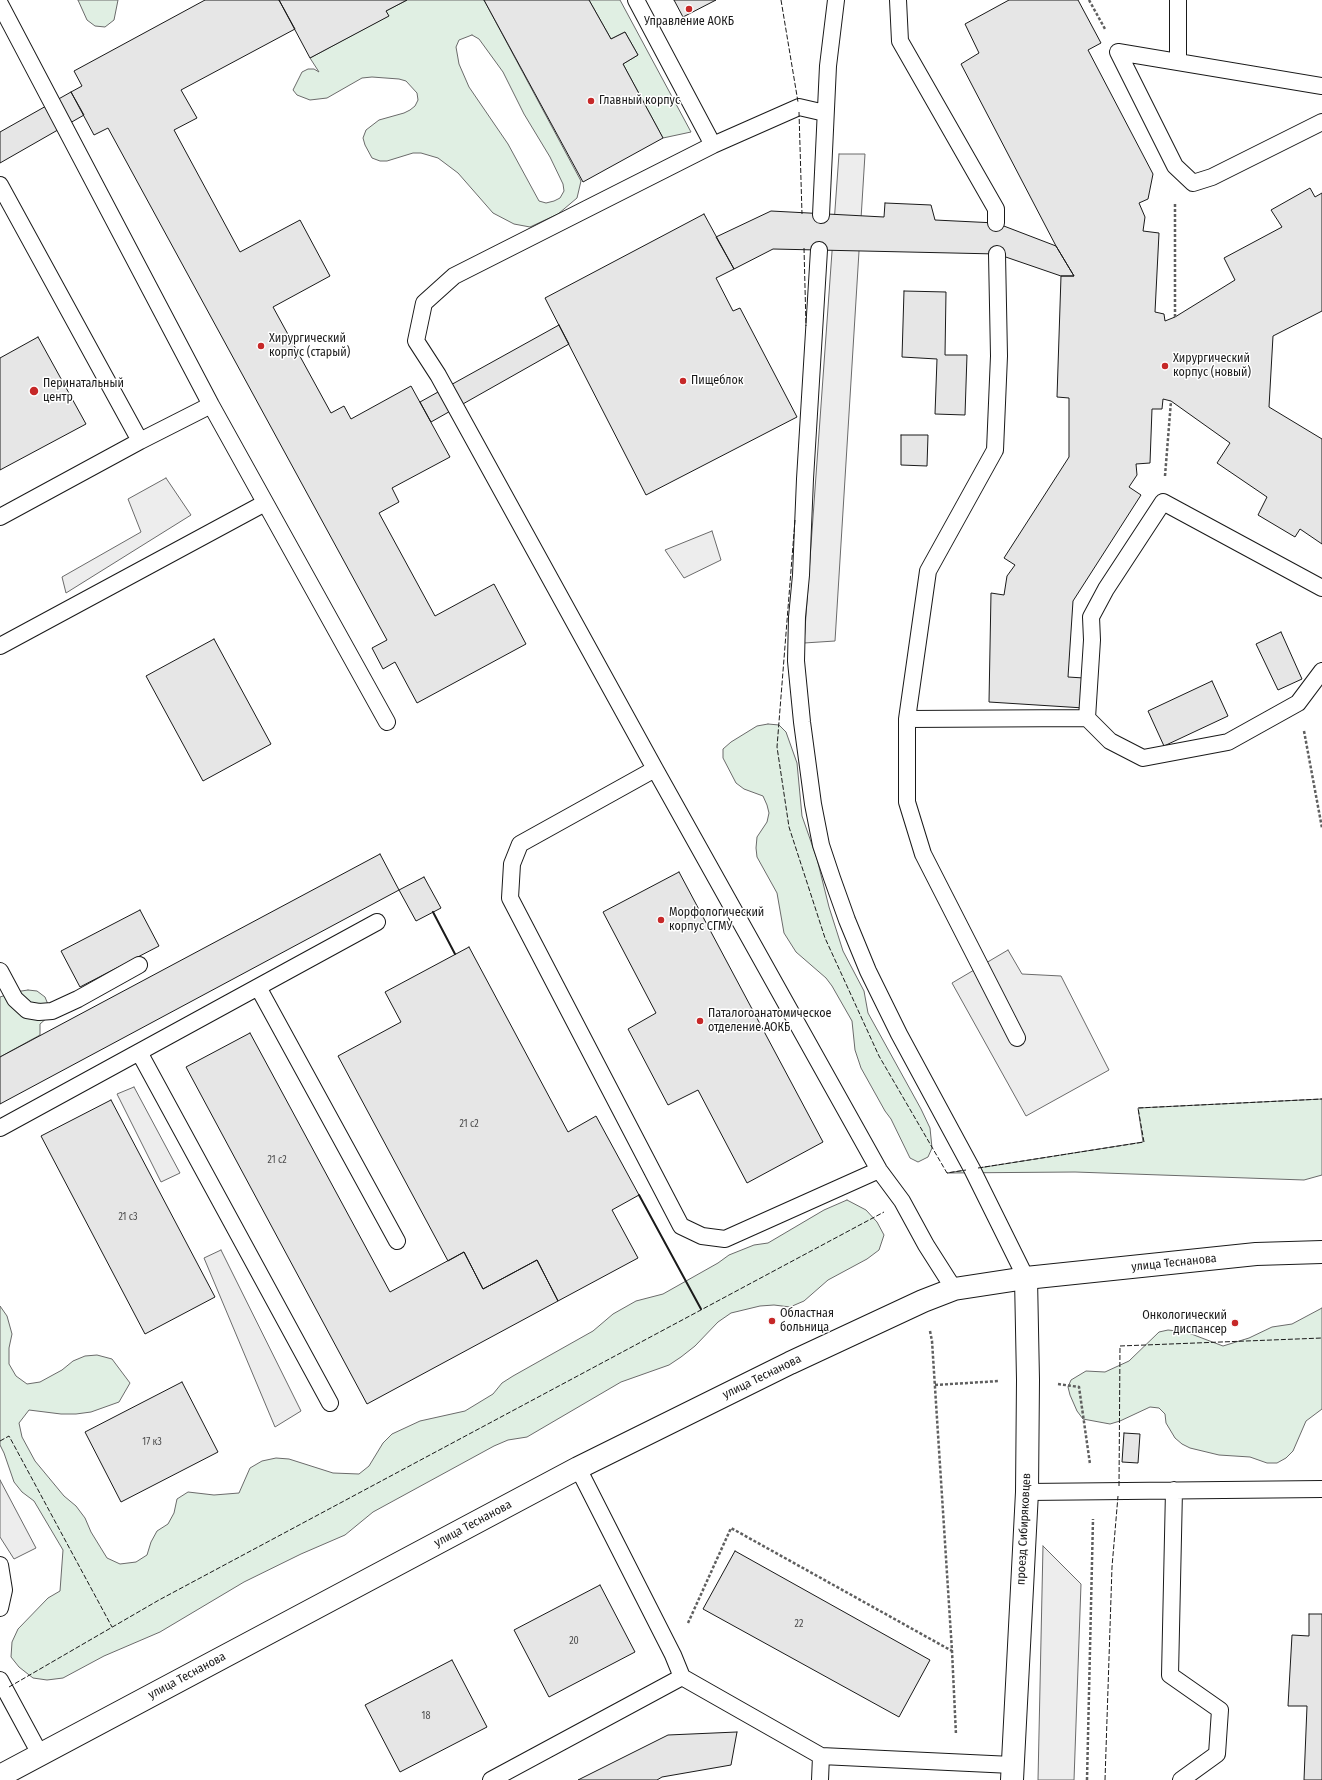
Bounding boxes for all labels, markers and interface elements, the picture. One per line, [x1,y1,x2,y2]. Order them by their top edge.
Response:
marker: Управление АОКБ [684,4,694,14]
place label: Управление АОКБ [644,15,734,29]
place label: Главный корпус [599,94,680,108]
marker: Главный корпус [586,96,596,106]
place label: Хирургический корпус (старый) [269,332,350,360]
marker: Хирургический корпус (старый) [256,341,266,351]
place label: Хирургический корпус (новый) [1173,352,1251,380]
marker: Хирургический корпус (новый) [1160,361,1170,371]
place label: Пищеблок [691,374,743,388]
marker: Пищеблок [678,376,688,386]
place label: Перинатальный центр [43,377,124,405]
marker: Перинатальный центр [28,385,40,397]
place label: Морфологический корпус СГМУ [669,906,764,934]
marker: Морфологический корпус СГМУ [656,915,666,925]
place label: Паталогоанатомическое отделение АОКБ [708,1007,832,1035]
marker: Паталогоанатомическое отделение АОКБ [695,1016,705,1026]
house number: 21 с2 [459,1118,479,1130]
house number: 21 с2 [267,1154,287,1166]
house number: 21 с3 [118,1211,138,1223]
street label: улица Теснанова [1131,1251,1217,1275]
place label: Областная больница [780,1307,834,1335]
place label: Онкологический диспансер [1142,1309,1227,1337]
marker: Областная больница [767,1316,777,1326]
marker: Онкологический диспансер [1230,1318,1240,1328]
street label: улица Теснанова [720,1352,804,1402]
house number: 17 к3 [142,1436,162,1448]
street label: проезд Сибиряковцев [1014,1473,1034,1585]
street label: улица Теснанова [432,1498,514,1550]
house number: 22 [795,1618,803,1630]
house number: 20 [569,1635,579,1647]
street label: улица Теснанова [146,1650,228,1702]
house number: 18 [422,1710,430,1722]

